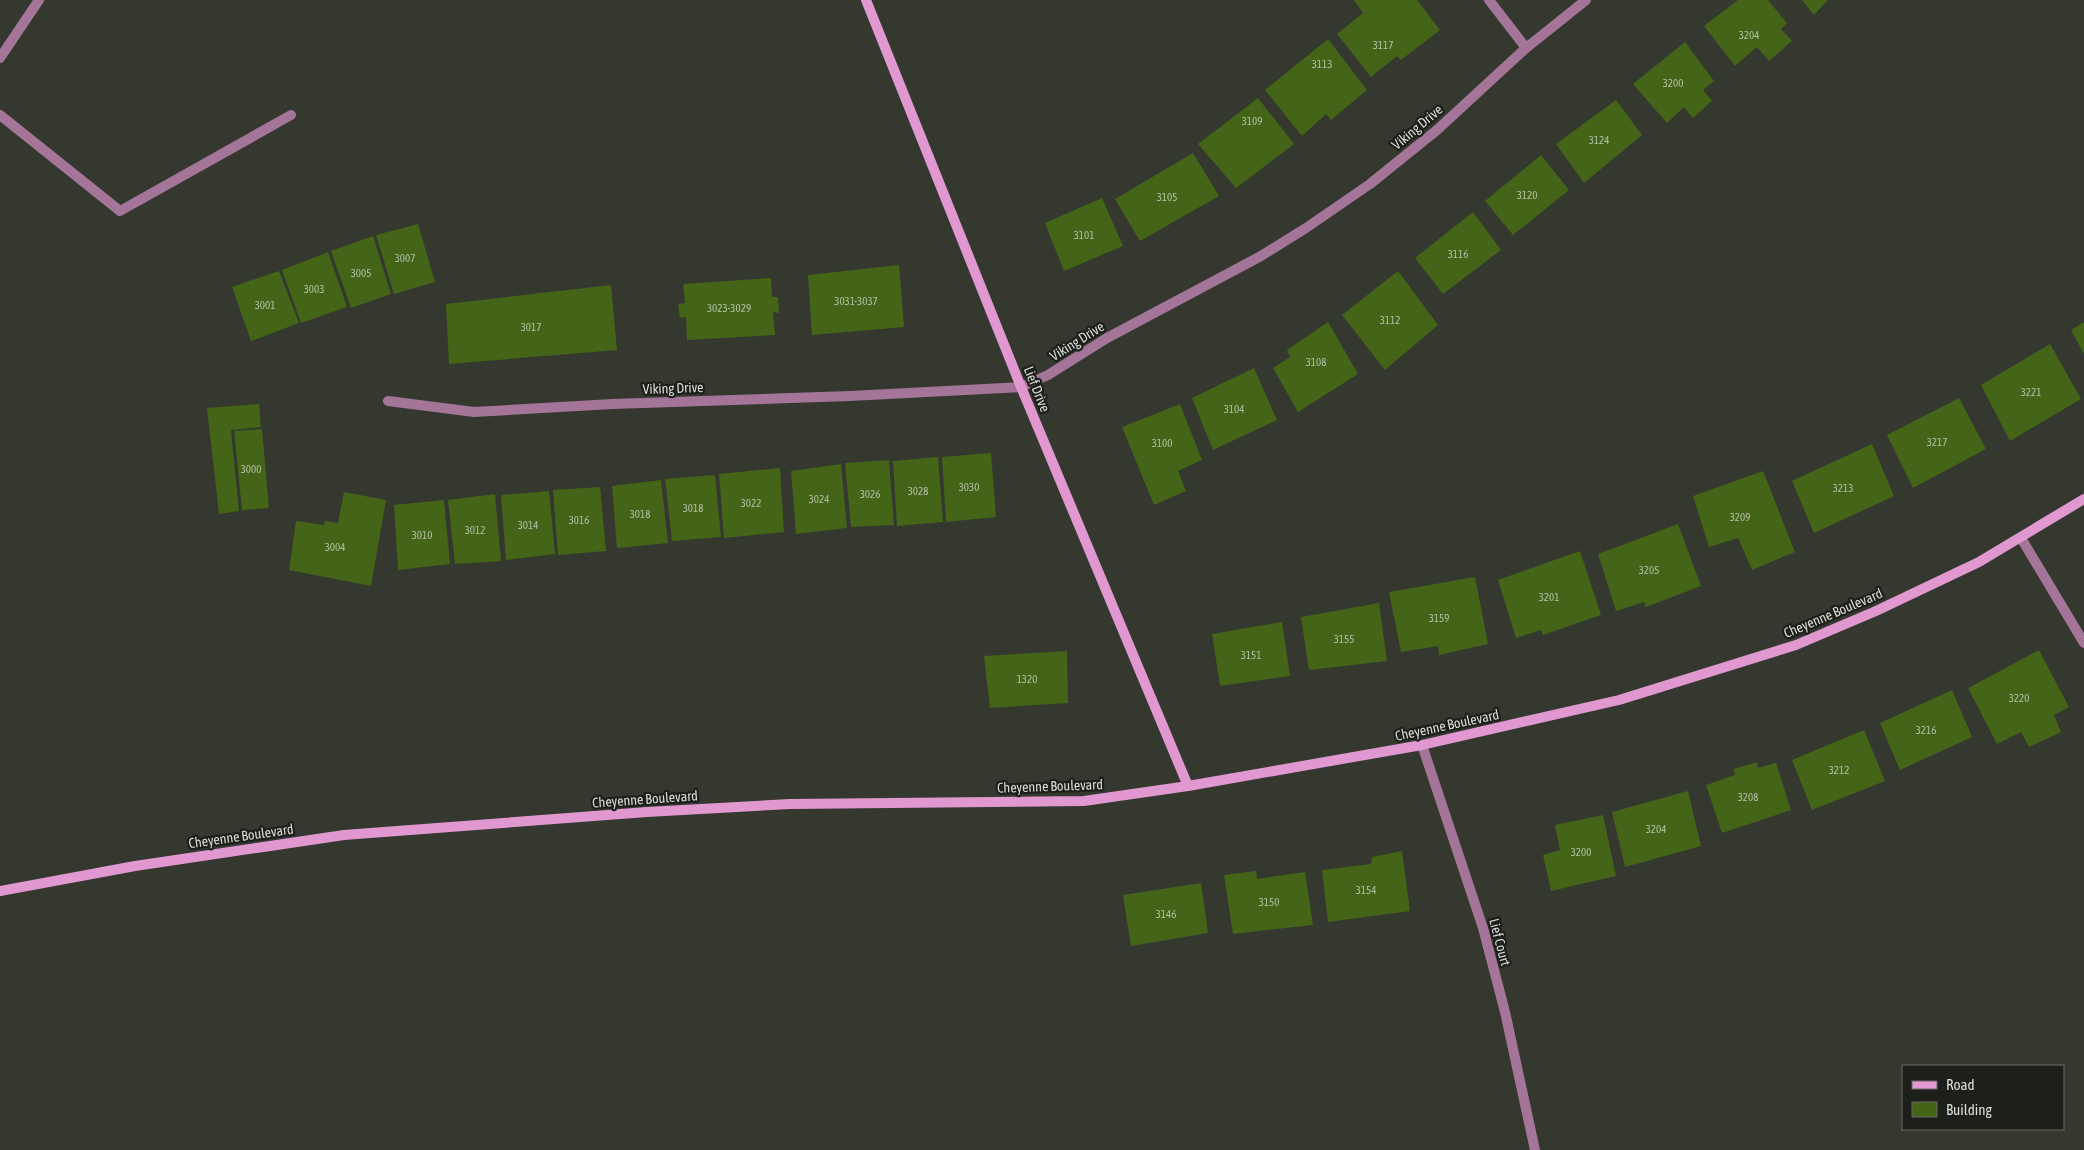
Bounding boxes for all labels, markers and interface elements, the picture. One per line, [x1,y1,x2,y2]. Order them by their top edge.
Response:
house number: 3204 [1739,29,1759,41]
house number: 3117 [1373,39,1393,51]
house number: 3113 [1312,58,1332,70]
house number: 3200 [1663,77,1683,89]
street label: Viking Drive [1389,101,1445,153]
house number: 3109 [1242,115,1262,127]
house number: 3124 [1589,134,1609,146]
house number: 3120 [1517,189,1537,201]
house number: 3105 [1157,191,1177,203]
house number: 3101 [1074,229,1094,241]
house number: 3116 [1448,248,1468,260]
house number: 3007 [395,252,415,264]
house number: 3005 [351,267,371,279]
house number: 3003 [304,283,324,295]
house number: 3031-3037 [834,295,878,307]
house number: 3001 [255,299,275,311]
house number: 3023-3029 [707,302,751,314]
house number: 3112 [1380,314,1400,326]
street label: Viking Drive [1047,318,1107,364]
house number: 3017 [521,321,541,333]
house number: 3108 [1306,356,1326,368]
street label: Lief Drive [1021,364,1053,414]
street label: Viking Drive [642,379,704,397]
house number: 3221 [2021,386,2041,398]
house number: 3104 [1224,403,1244,415]
house number: 3217 [1927,436,1947,448]
house number: 3100 [1152,437,1172,449]
house number: 3000 [241,463,261,475]
house number: 3030 [959,481,979,493]
house number: 3213 [1833,482,1853,494]
house number: 3028 [908,485,928,497]
house number: 3026 [860,488,880,500]
house number: 3024 [809,493,829,505]
house number: 3022 [741,497,761,509]
house number: 3018 [683,502,703,514]
house number: 3018 [630,508,650,520]
house number: 3209 [1730,511,1750,523]
house number: 3016 [569,514,589,526]
house number: 3014 [518,519,538,531]
house number: 3012 [465,524,485,536]
house number: 3010 [412,529,432,541]
house number: 3004 [325,541,345,553]
house number: 3205 [1639,564,1659,576]
street label: Cheyenne Boulevard [1781,585,1885,641]
house number: 3201 [1539,591,1559,603]
house number: 3159 [1429,612,1449,624]
house number: 3155 [1334,633,1354,645]
house number: 3151 [1241,649,1261,661]
house number: 1320 [1017,673,1037,685]
house number: 3220 [2009,692,2029,704]
street label: Cheyenne Boulevard [1394,706,1500,744]
house number: 3216 [1916,724,1936,736]
house number: 3212 [1829,764,1849,776]
street label: Cheyenne Boulevard [997,776,1103,796]
street label: Cheyenne Boulevard [592,787,698,811]
house number: 3208 [1738,791,1758,803]
street label: Cheyenne Boulevard [187,821,295,851]
house number: 3204 [1646,823,1666,835]
house number: 3200 [1571,846,1591,858]
house number: 3154 [1356,884,1376,896]
house number: 3150 [1259,896,1279,908]
house number: 3146 [1156,908,1176,920]
street label: Lief Court [1486,917,1514,967]
legend [1902,1065,2064,1130]
text: Road [1946,1076,1975,1093]
text: Building [1946,1101,1992,1118]

